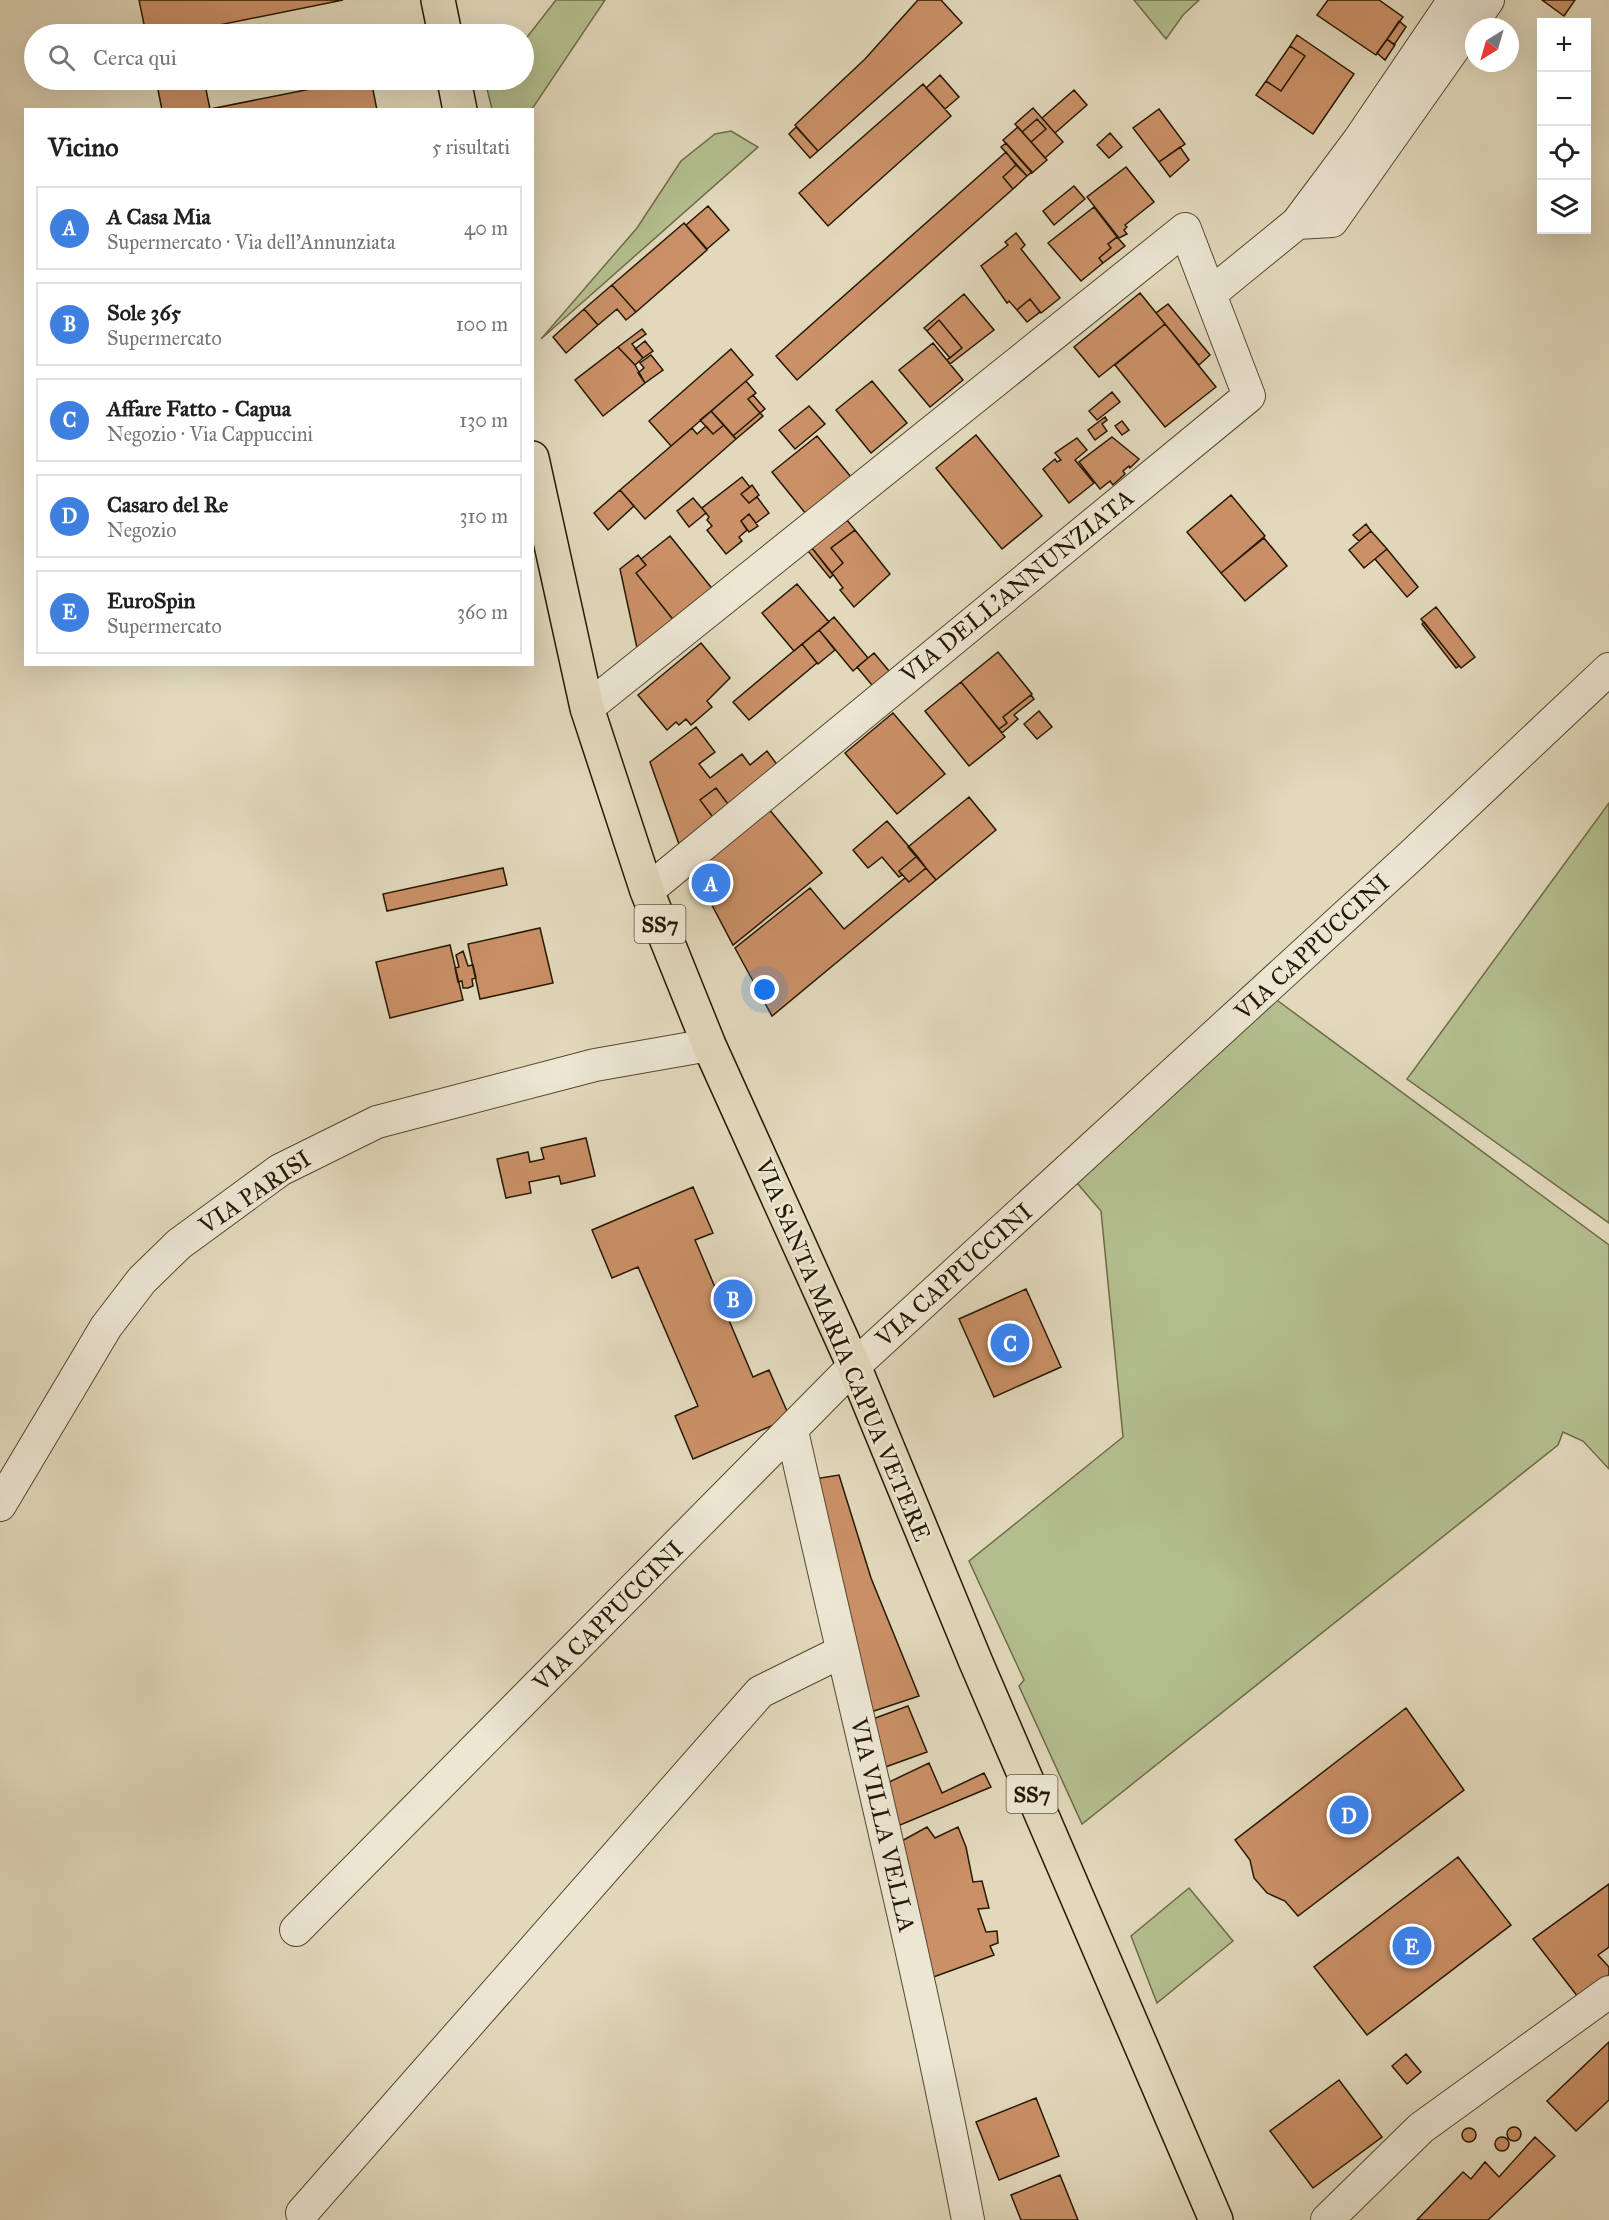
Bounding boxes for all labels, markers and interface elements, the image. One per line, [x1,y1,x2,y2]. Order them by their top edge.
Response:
north arrow [1465,18,1519,72]
map controls [1537,18,1591,234]
button: + [1537,18,1591,72]
search box [24,24,534,90]
icon: search [45,41,78,74]
text: Cerca qui [93,44,177,71]
button: − [1537,72,1591,126]
button: locate [1537,126,1591,180]
text: Vicino [48,131,119,163]
text: 5 risultati [432,135,510,159]
button: layers [1537,180,1591,234]
text: A Casa Mia [107,203,211,230]
text: A [63,216,76,240]
text: 40 m [464,216,508,240]
text: Supermercato · Via dell'Annunziata [107,230,395,254]
text: Sole 365 [107,299,181,326]
text: B [63,312,76,336]
text: 100 m [456,312,508,336]
text: Supermercato [107,326,222,350]
text: Affare Fatto - Capua [107,395,291,422]
text: C [63,408,76,432]
text: 130 m [459,408,508,432]
text: Negozio · Via Cappuccini [107,422,313,446]
street label: VIA DELL'ANNUNZIATA [893,483,1140,690]
text: Casaro del Re [107,491,228,518]
text: D [62,504,77,528]
text: 310 m [459,504,508,528]
text: Negozio [107,518,176,542]
text: EuroSpin [107,587,195,614]
text: E [62,600,77,624]
text: 360 m [457,600,508,624]
text: Supermercato [107,614,222,638]
pin: A [692,860,730,906]
street label: VIA CAPPUCCINI [1228,868,1396,1027]
road number: SS7 [634,905,686,943]
your location [750,975,779,1004]
street label: VIA PARISI [192,1144,317,1241]
street label: VIA SANTA MARIA CAPUA VETERE [748,1153,937,1546]
street label: VIA CAPPUCCINI [870,1197,1038,1353]
pin: B [714,1276,752,1322]
pin: C [990,1320,1030,1366]
street label: VIA CAPPUCCINI [526,1534,690,1698]
street label: VIA VILLA VELLA [844,1714,922,1935]
road number: SS7 [1006,1775,1058,1813]
pin: D [1330,1792,1368,1838]
pin: E [1392,1924,1432,1968]

